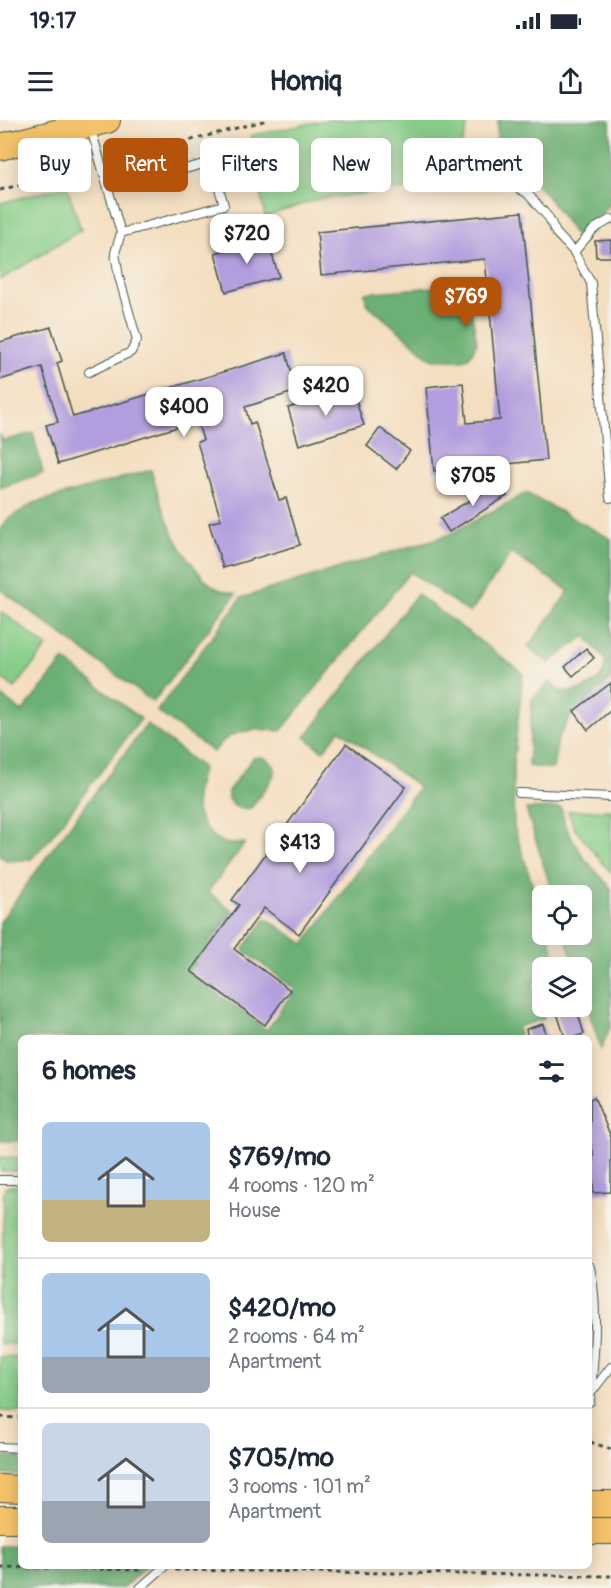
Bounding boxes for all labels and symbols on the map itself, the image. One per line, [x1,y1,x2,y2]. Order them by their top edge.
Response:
pin: $720 [211,214,283,265]
pin: $769 [430,277,502,328]
pin: $420 [290,366,362,417]
pin: $400 [148,387,220,438]
pin: $705 [437,456,509,507]
pin: $413 [264,823,336,874]

